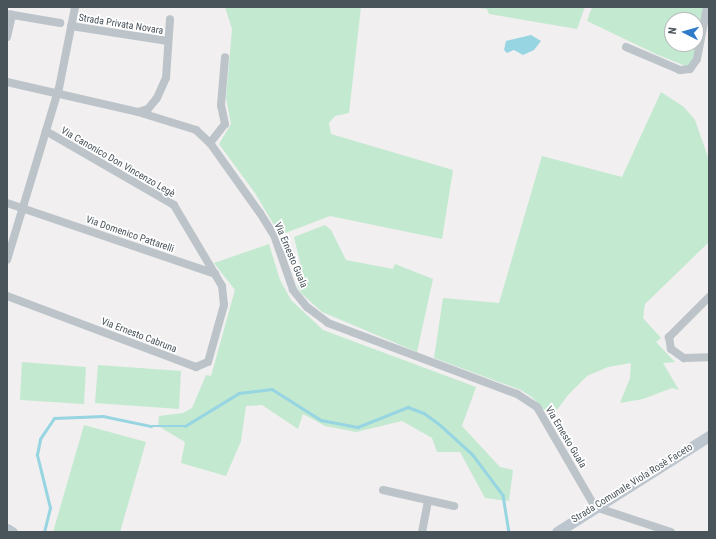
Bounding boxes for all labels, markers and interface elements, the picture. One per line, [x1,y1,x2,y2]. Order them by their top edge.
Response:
street label: Strada Privata Novara [78,11,164,37]
north arrow [664,12,704,52]
text: N [666,27,679,35]
street label: Via Canonico Don Vincenzo Legè [59,124,177,200]
street label: Via Domenico Pattarelli [84,213,176,255]
street label: Via Ernesto Guala [272,220,310,290]
street label: Via Ernesto Cabruna [99,315,179,355]
street label: Via Ernesto Guala [543,404,589,470]
street label: Strada Comunale Viola Rosè Faceto [569,441,695,525]

